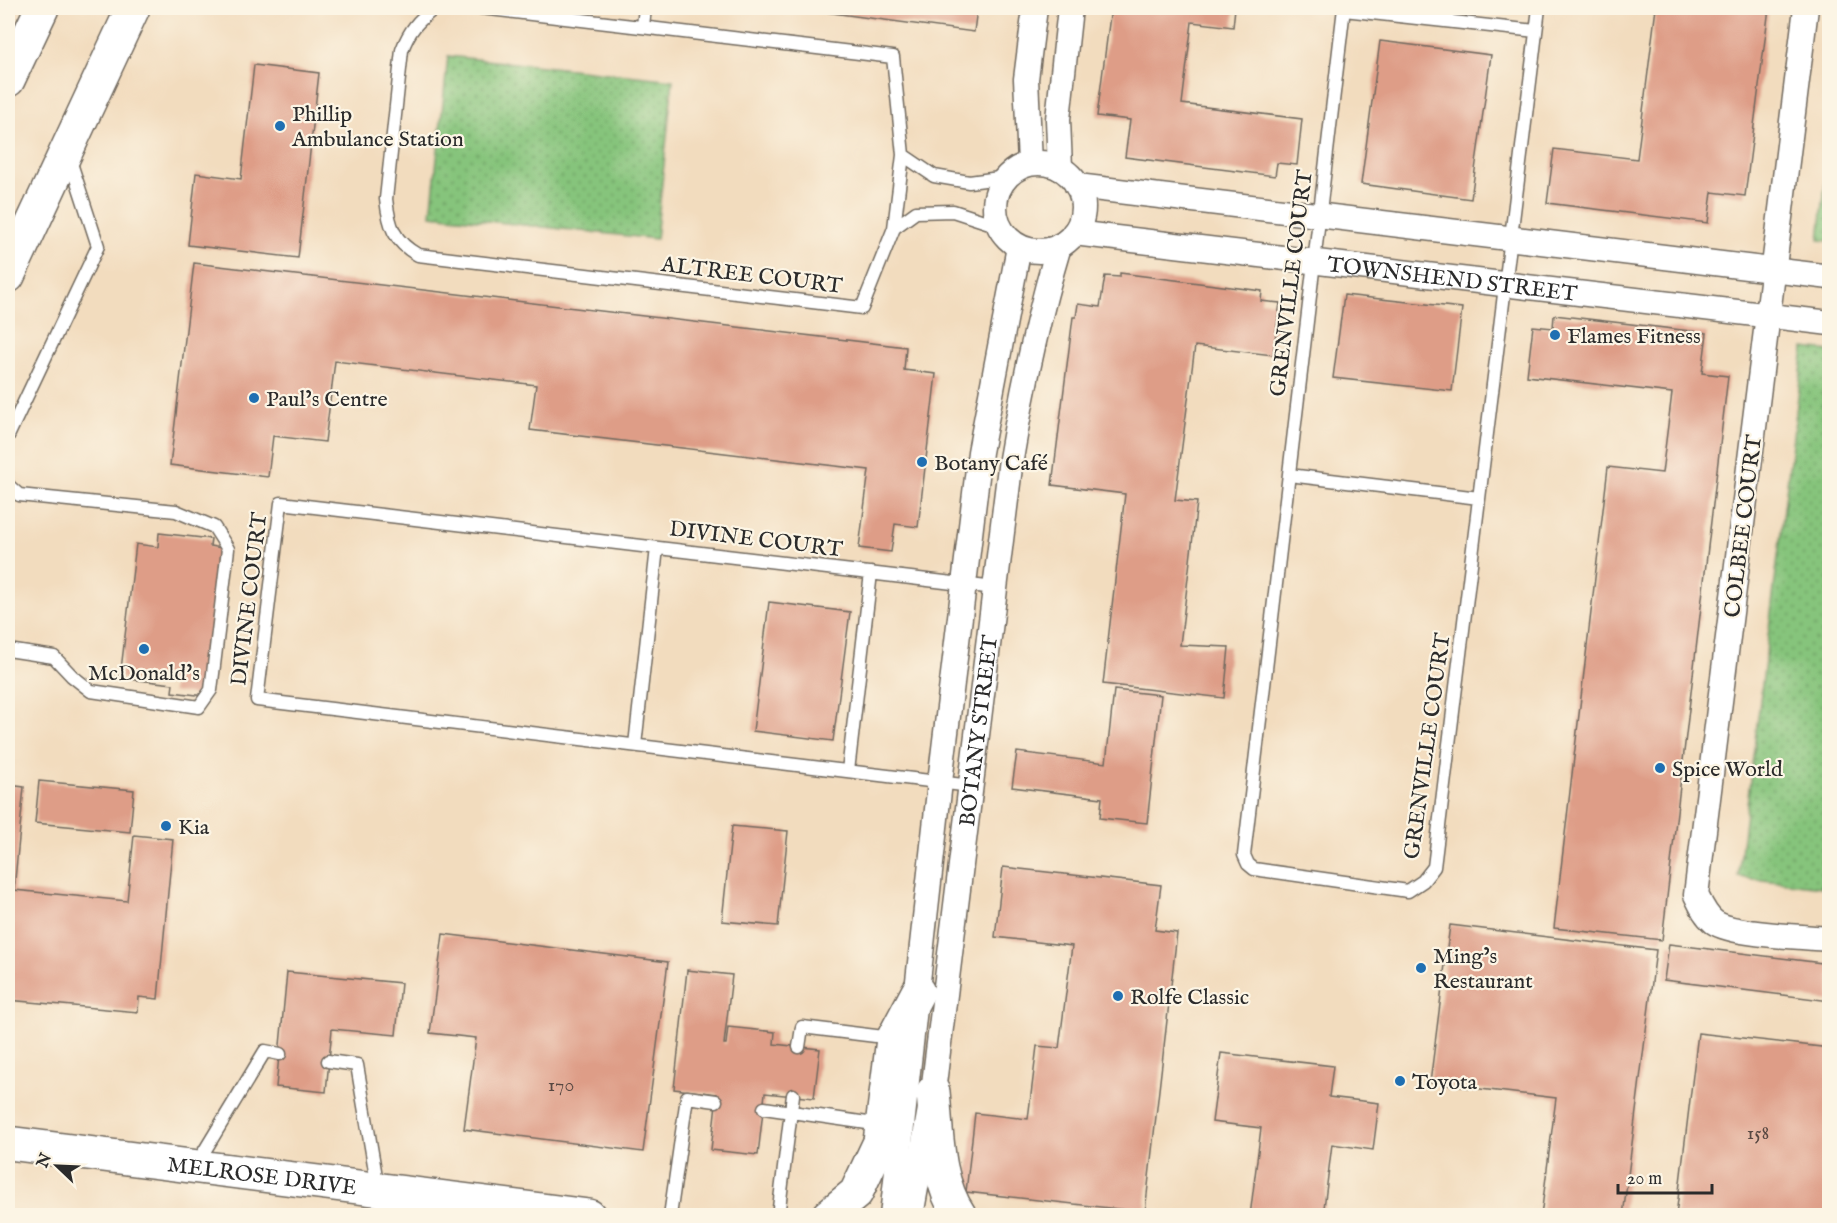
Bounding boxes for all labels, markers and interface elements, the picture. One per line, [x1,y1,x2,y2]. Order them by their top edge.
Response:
place label: Phillip Ambulance Station [291,101,464,154]
marker: Phillip Ambulance Station [273,119,287,133]
street label: GRENVILLE COURT [1264,168,1320,398]
street label: ALTREE COURT [659,251,844,301]
street label: TOWNSHEND STREET [1326,251,1579,309]
place label: Flames Fitness [1567,323,1701,351]
marker: Flames Fitness [1548,328,1562,342]
place label: Paul’s Centre [266,386,388,414]
marker: Paul’s Centre [247,391,261,405]
street label: COLBEE COURT [1719,433,1769,619]
place label: Botany Café [934,450,1048,478]
marker: Botany Café [915,455,929,469]
street label: DIVINE COURT [225,511,275,688]
street label: DIVINE COURT [667,515,844,565]
street label: GRENVILLE COURT [1398,631,1458,861]
street label: BOTANY STREET [954,634,1005,828]
marker: McDonald's [137,642,151,656]
place label: McDonald's [88,660,200,688]
place label: Spice World [1672,756,1783,784]
marker: Spice World [1653,761,1667,775]
place label: Kia [178,814,210,842]
marker: Kia [159,819,173,833]
place label: Ming’s Restaurant [1433,943,1533,996]
marker: Ming’s Restaurant [1414,961,1428,975]
place label: Rolfe Classic [1130,984,1249,1012]
marker: Rolfe Classic [1111,989,1125,1003]
place label: Toyota [1412,1069,1478,1097]
house number: 170 [548,1073,574,1098]
marker: Toyota [1393,1074,1407,1088]
house number: 158 [1747,1121,1769,1146]
north arrow [27,1136,87,1196]
text: N [33,1150,57,1172]
street label: MELROSE DRIVE [165,1151,358,1203]
scale bar [1618,1157,1712,1195]
text: 20 m [1627,1168,1662,1191]

